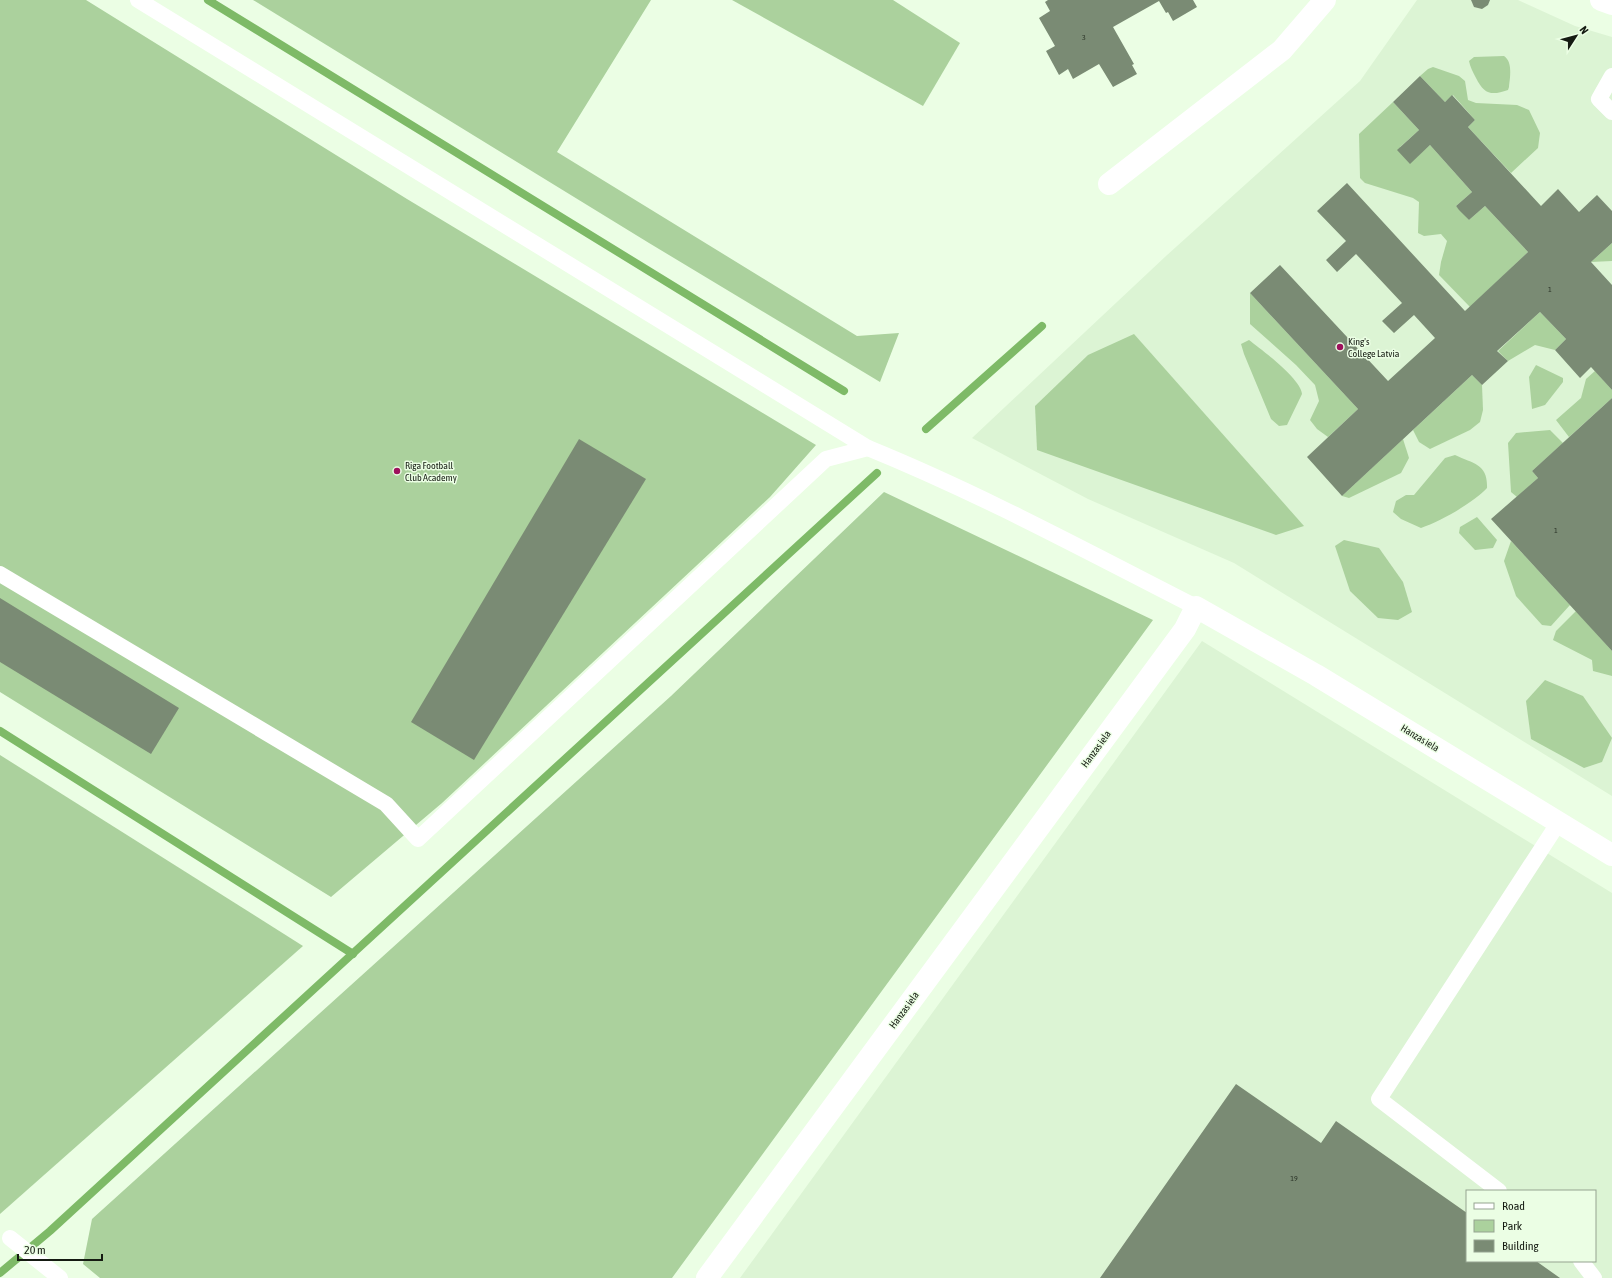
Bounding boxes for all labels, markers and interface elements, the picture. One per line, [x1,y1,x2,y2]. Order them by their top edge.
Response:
north arrow [1556,16,1596,56]
text: N [1577,24,1591,36]
house number: 3 [1082,33,1086,42]
house number: 1 [1548,285,1552,294]
place label: King's College Latvia [1348,336,1400,359]
marker: King's College Latvia [1335,342,1345,352]
place label: Riga Football Club Academy [405,460,457,483]
marker: Riga Football Club Academy [392,466,402,476]
house number: 1 [1554,526,1558,535]
street label: Hanzas iela [1399,722,1441,754]
street label: Hanzas iela [1079,728,1113,769]
street label: Hanzas iela [887,989,921,1030]
house number: 19 [1290,1174,1298,1183]
legend [1466,1190,1596,1262]
text: Road [1502,1199,1525,1213]
text: Park [1502,1219,1523,1233]
scale bar [18,1236,102,1262]
text: Building [1502,1239,1540,1253]
text: 20 m [24,1243,46,1257]

